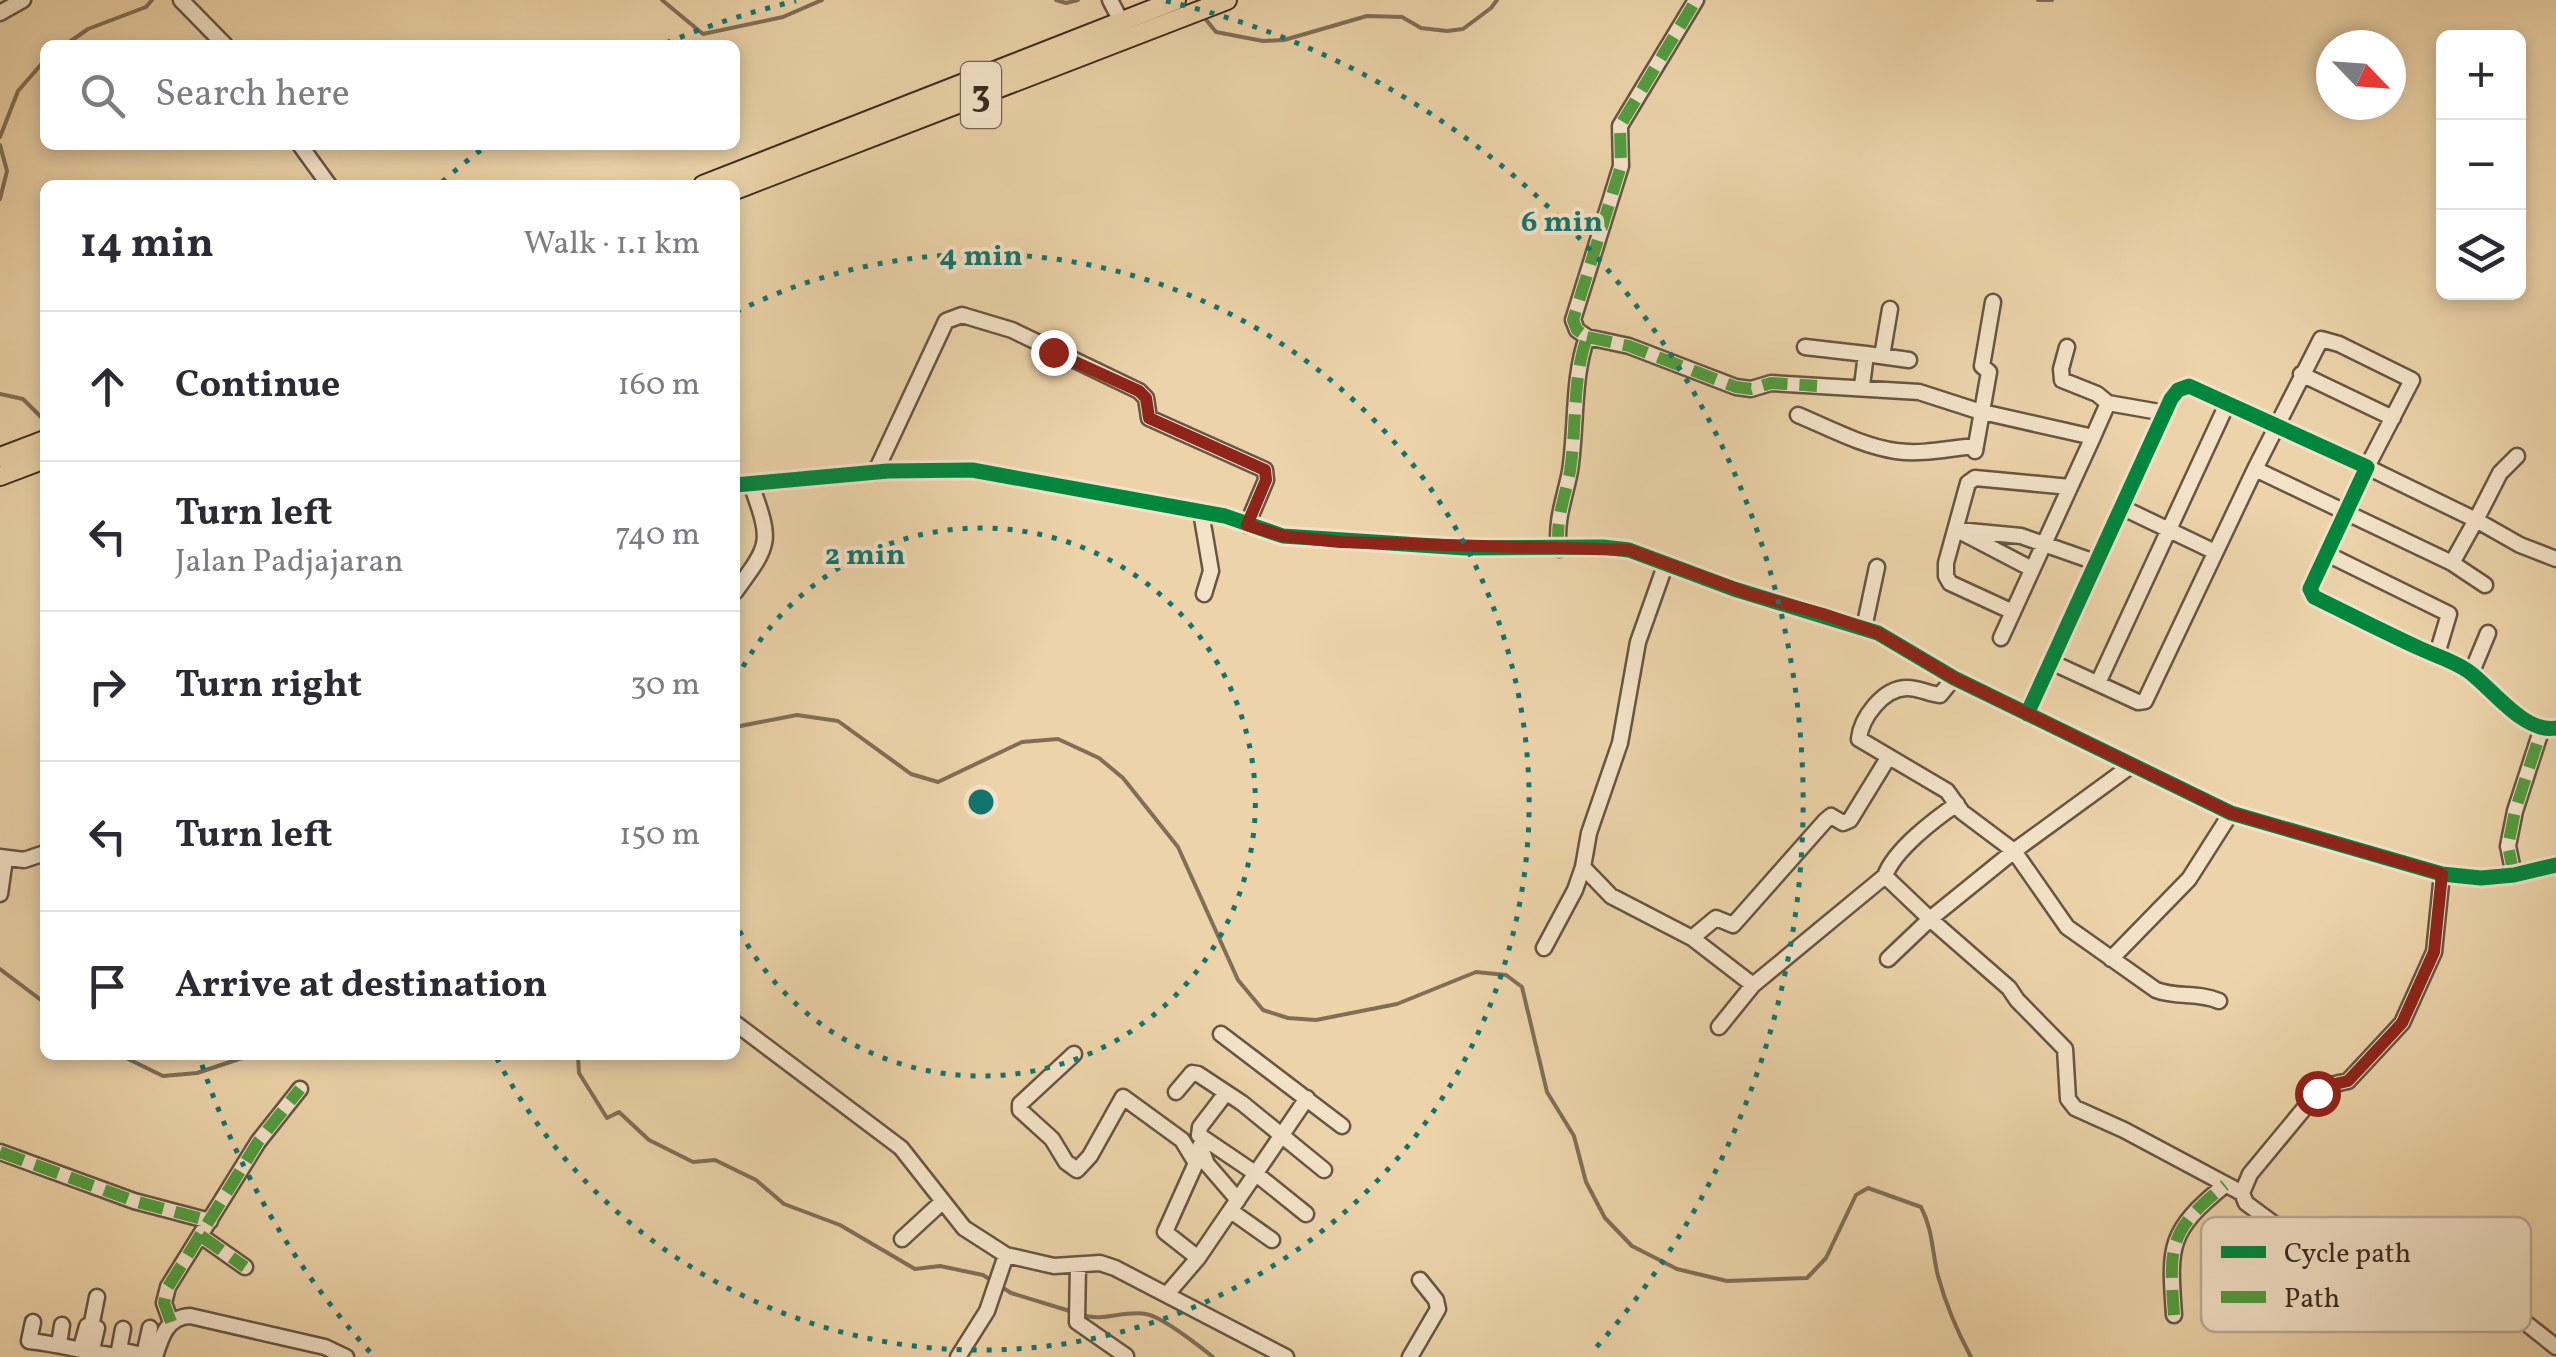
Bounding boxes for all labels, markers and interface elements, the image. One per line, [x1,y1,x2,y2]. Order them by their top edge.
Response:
north arrow [2316,30,2406,120]
map controls [2436,30,2526,300]
button: + [2436,30,2526,120]
search box [40,40,740,150]
road number: 3 [961,62,1001,128]
icon: search [75,68,130,123]
text: Search here [155,69,350,122]
button: − [2436,120,2526,210]
text: 6 min [1521,202,1603,244]
button: layers [2436,210,2526,300]
text: 14 min [80,216,214,275]
text: Walk · 1.1 km [524,223,700,267]
text: 4 min [939,236,1023,278]
route end [1031,330,1077,376]
icon: ahead [80,359,135,414]
text: Continue [175,360,340,413]
text: 160 m [617,364,700,408]
text: Turn left [175,488,332,541]
icon: left [80,509,135,564]
text: 740 m [615,514,700,558]
text: 2 min [825,535,905,577]
text: Jalan Padjajaran [175,541,403,585]
icon: right [80,659,135,714]
text: Turn right [175,660,362,713]
text: 30 m [630,664,700,708]
centre of rings [963,784,999,820]
icon: left [80,809,135,864]
text: Turn left [175,810,332,863]
text: 150 m [619,814,700,858]
icon: arrive [80,959,135,1014]
text: Arrive at destination [175,960,548,1013]
route start [2295,1071,2341,1117]
legend [2201,1217,2531,1332]
text: Cycle path [2284,1235,2411,1274]
text: Path [2284,1280,2340,1319]

